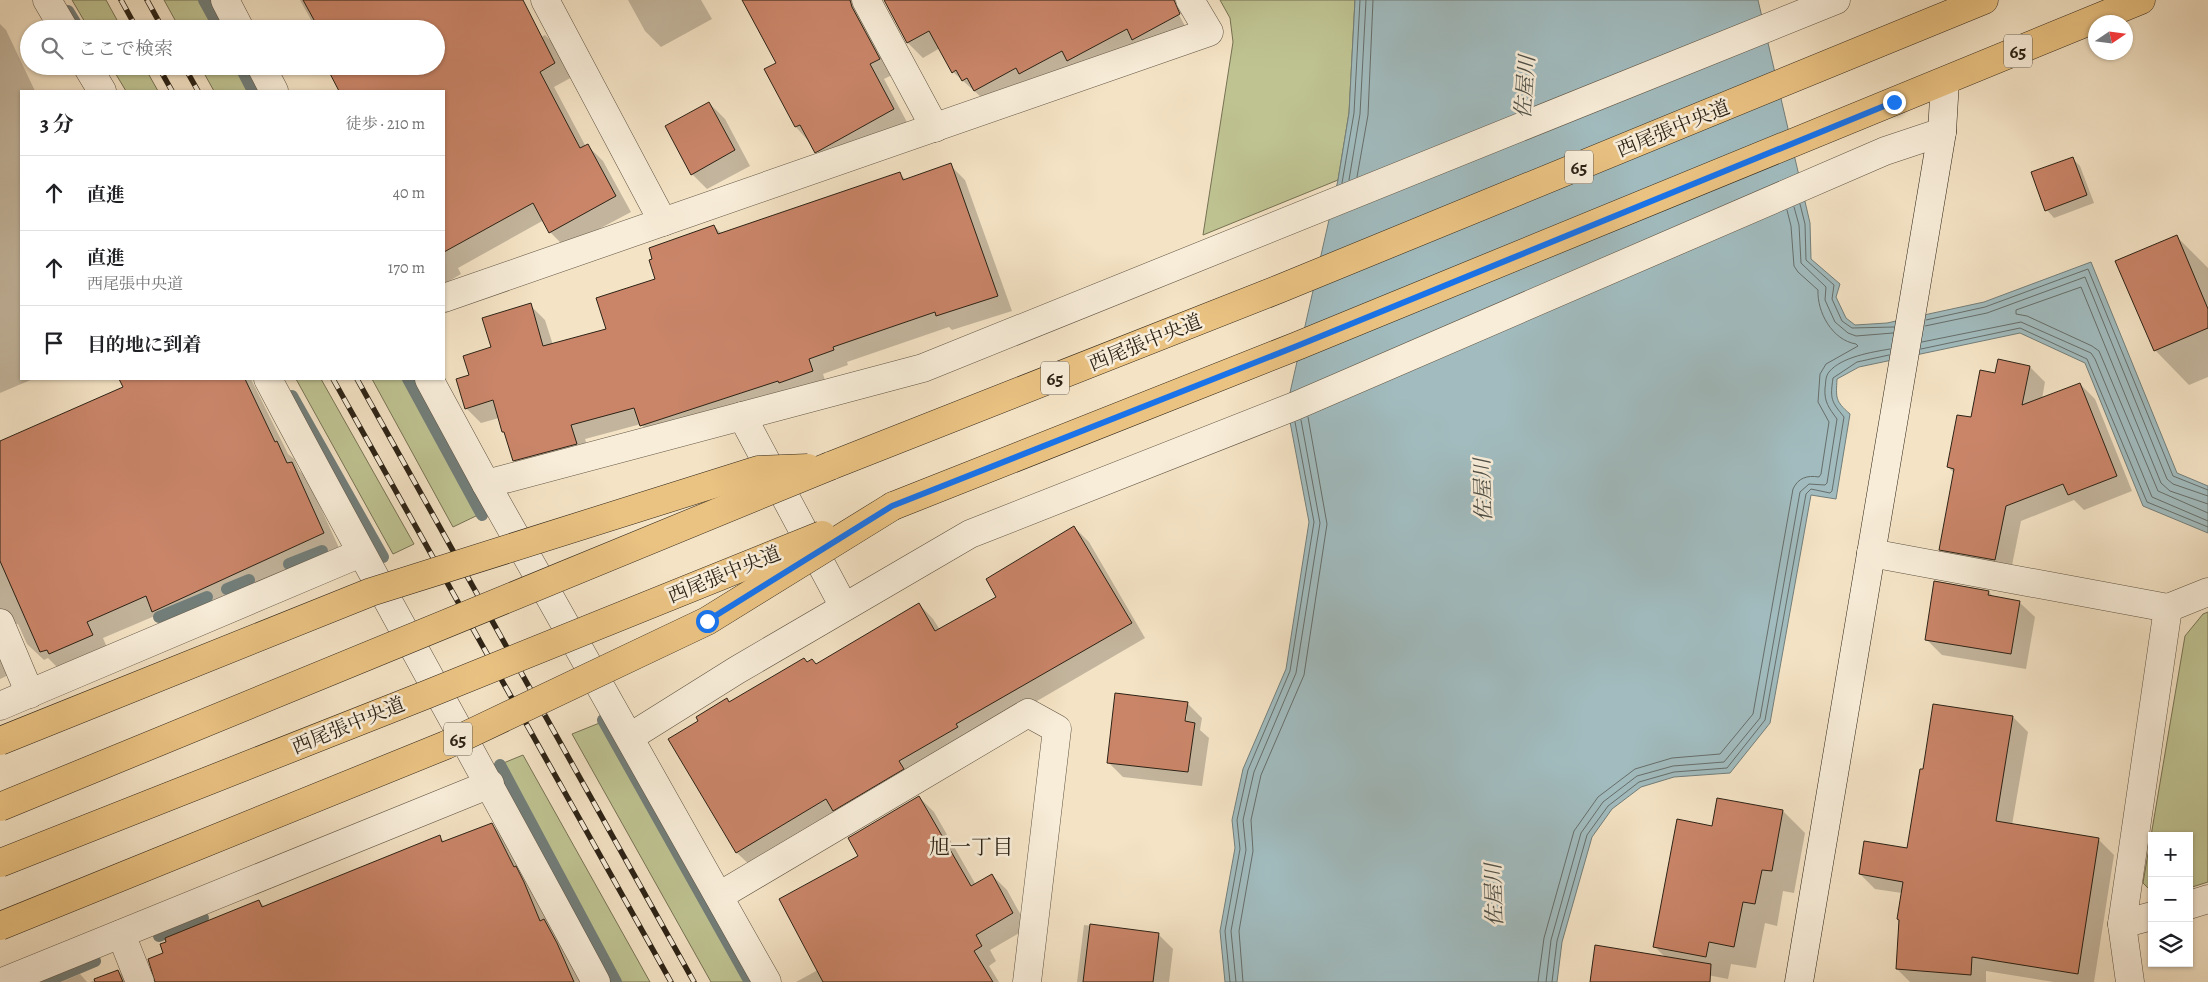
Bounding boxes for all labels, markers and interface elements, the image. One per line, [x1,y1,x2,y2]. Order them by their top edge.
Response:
north arrow [2088,15,2133,60]
search box [20,20,445,75]
icon: search [38,34,66,62]
road number: 65 [2004,34,2032,68]
text: ここで検索 [78,36,173,62]
water label: 佐屋川 [1509,53,1541,119]
route end [1883,91,1906,114]
street label: 西尾張中央道 [1612,93,1734,163]
text: 3 分 [40,110,74,138]
text: 徒歩 · 210 m [345,113,425,135]
road number: 65 [1565,150,1593,183]
icon: ahead [40,179,68,207]
text: 直進 [87,182,125,208]
text: 40 m [393,182,425,204]
text: 直進 [87,245,125,271]
icon: ahead [40,254,68,282]
text: 170 m [388,257,425,279]
text: 西尾張中央道 [87,273,183,295]
street label: 西尾張中央道 [1084,307,1206,377]
icon: arrive [40,329,68,357]
text: 目的地に到着 [87,332,201,358]
road number: 65 [1041,362,1069,394]
water label: 佐屋川 [1468,456,1498,522]
street label: 西尾張中央道 [663,539,785,609]
route start [696,610,719,633]
street label: 西尾張中央道 [287,690,409,760]
road number: 65 [444,722,472,756]
map controls [2148,832,2193,967]
button: + [2148,832,2193,877]
district label: 旭一丁目 [929,833,1013,861]
water label: 佐屋川 [1479,861,1509,927]
button: − [2148,877,2193,922]
button: layers [2148,922,2193,967]

